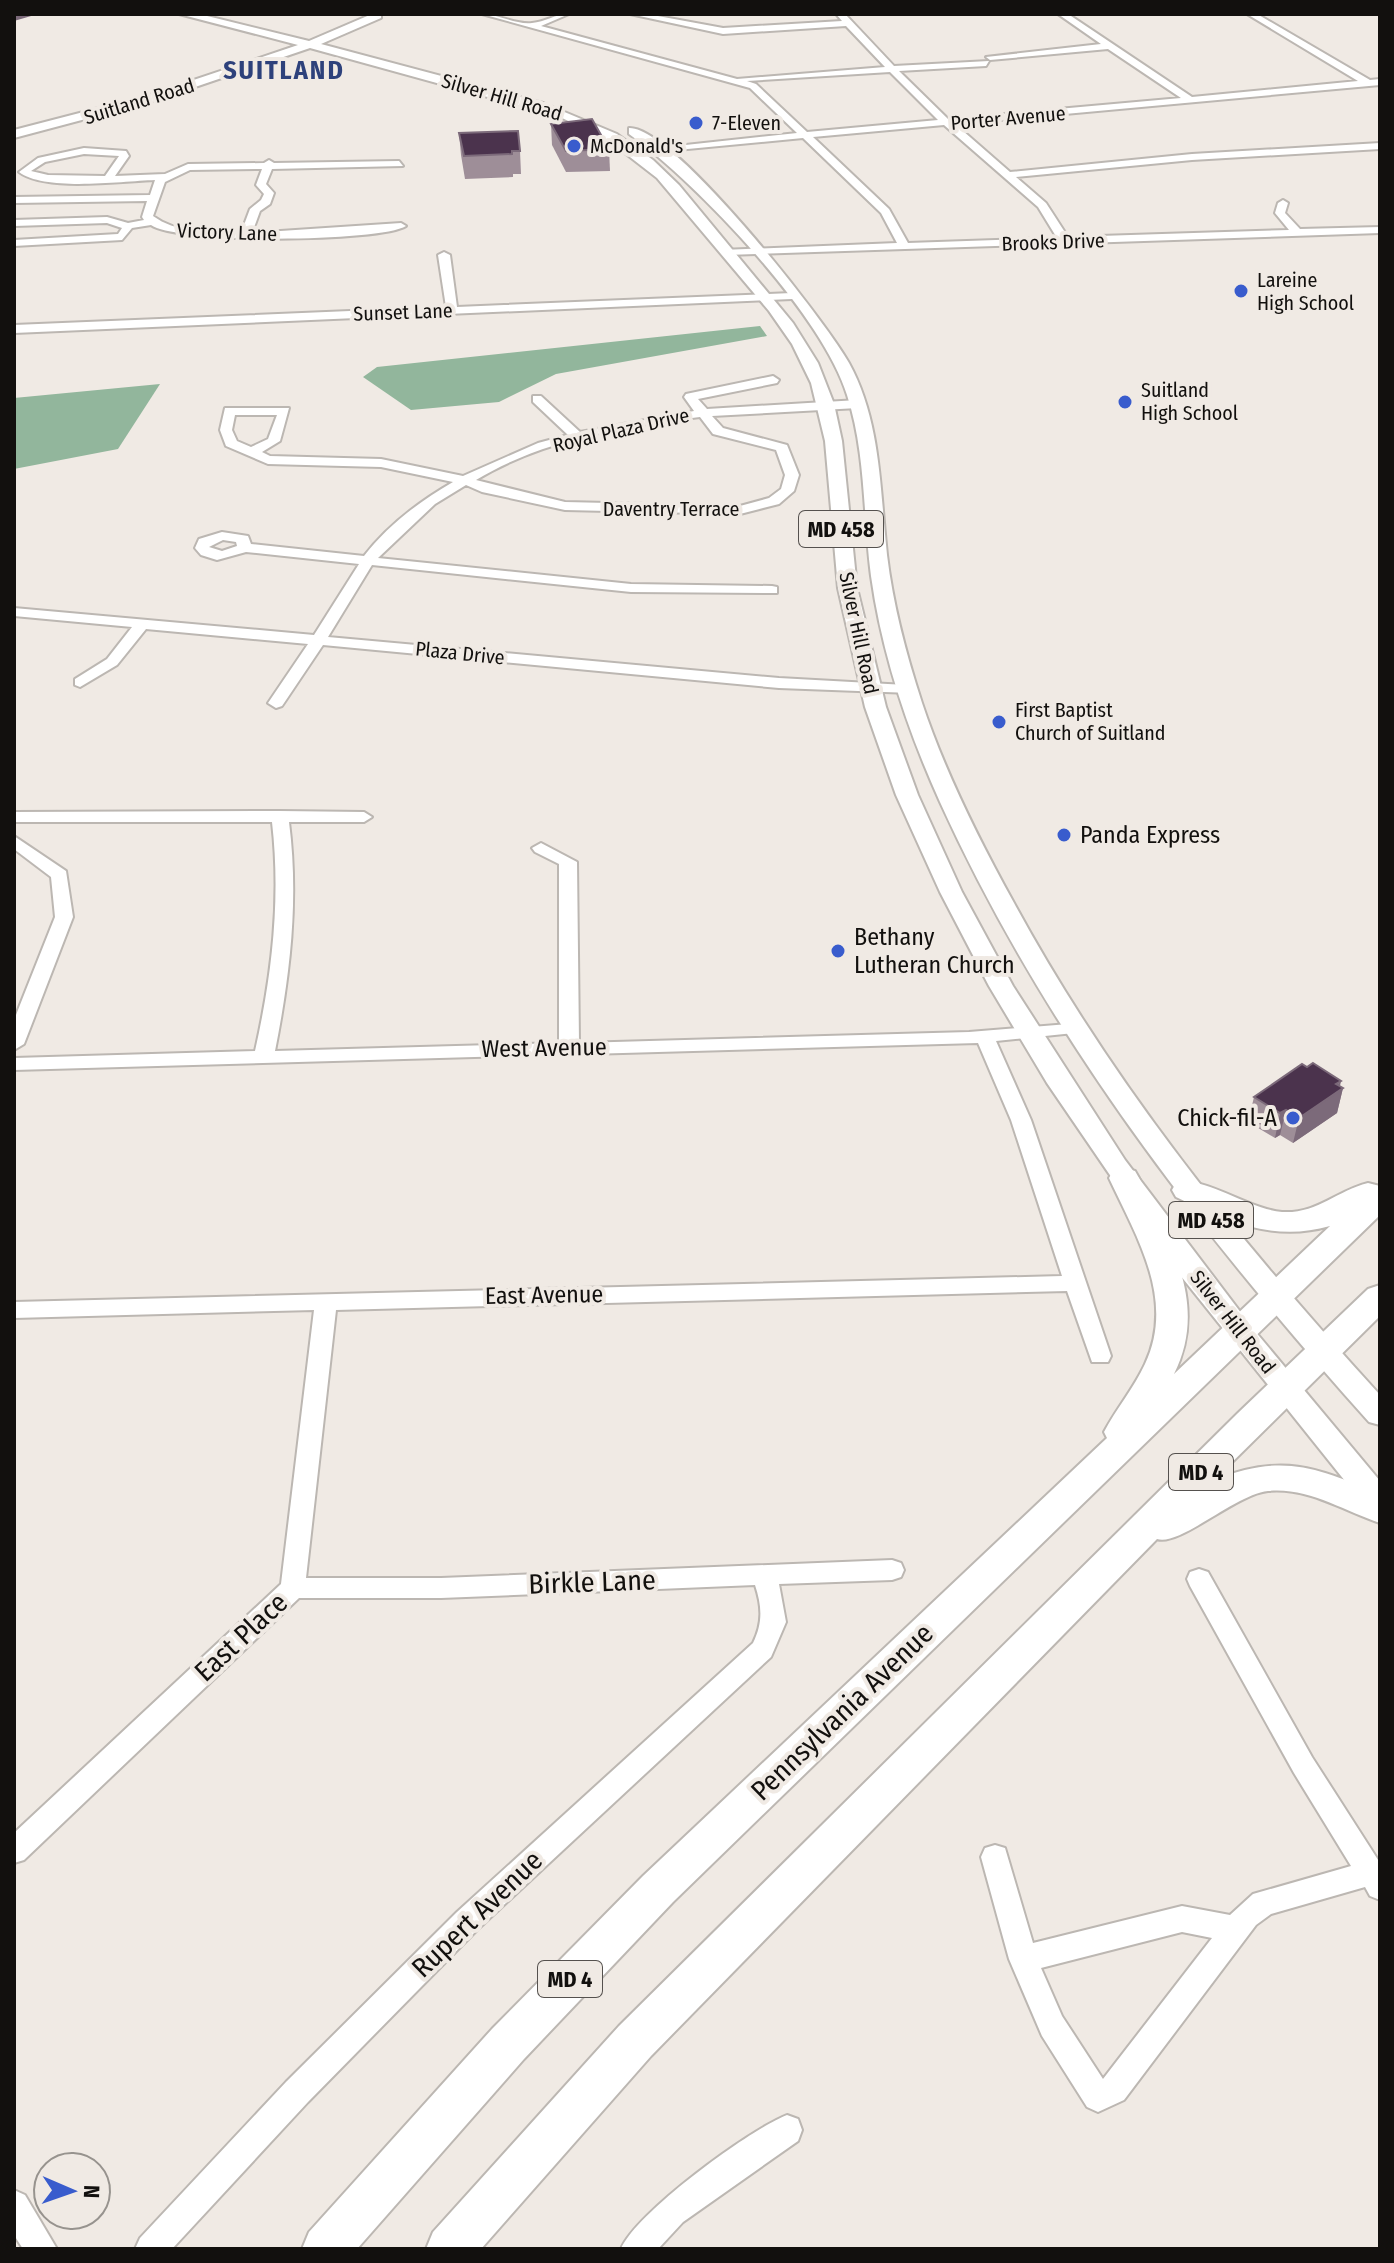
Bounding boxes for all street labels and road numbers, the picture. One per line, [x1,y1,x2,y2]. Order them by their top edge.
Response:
street label: Silver Hill Road [439,68,565,126]
street label: Suitland Road [81,73,197,129]
street label: Porter Avenue [950,101,1066,135]
street label: Victory Lane [177,218,277,246]
street label: Brooks Drive [1001,228,1105,256]
street label: Sunset Lane [353,298,453,326]
street label: Royal Plaza Drive [551,403,691,457]
street label: Daventry Terrace [603,497,739,521]
road number: MD 458 [799,511,883,547]
street label: Silver Hill Road [834,570,884,696]
street label: Plaza Drive [414,636,506,670]
street label: West Avenue [481,1033,607,1063]
road number: MD 458 [1169,1202,1253,1238]
street label: Silver Hill Road [1185,1266,1281,1378]
street label: East Avenue [485,1280,603,1310]
road number: MD 4 [1169,1454,1233,1490]
street label: Birkle Lane [528,1563,656,1601]
street label: East Place [188,1586,294,1688]
street label: Pennsylvania Avenue [744,1617,940,1807]
street label: Rupert Avenue [405,1844,549,1984]
road number: MD 4 [538,1961,602,1997]

